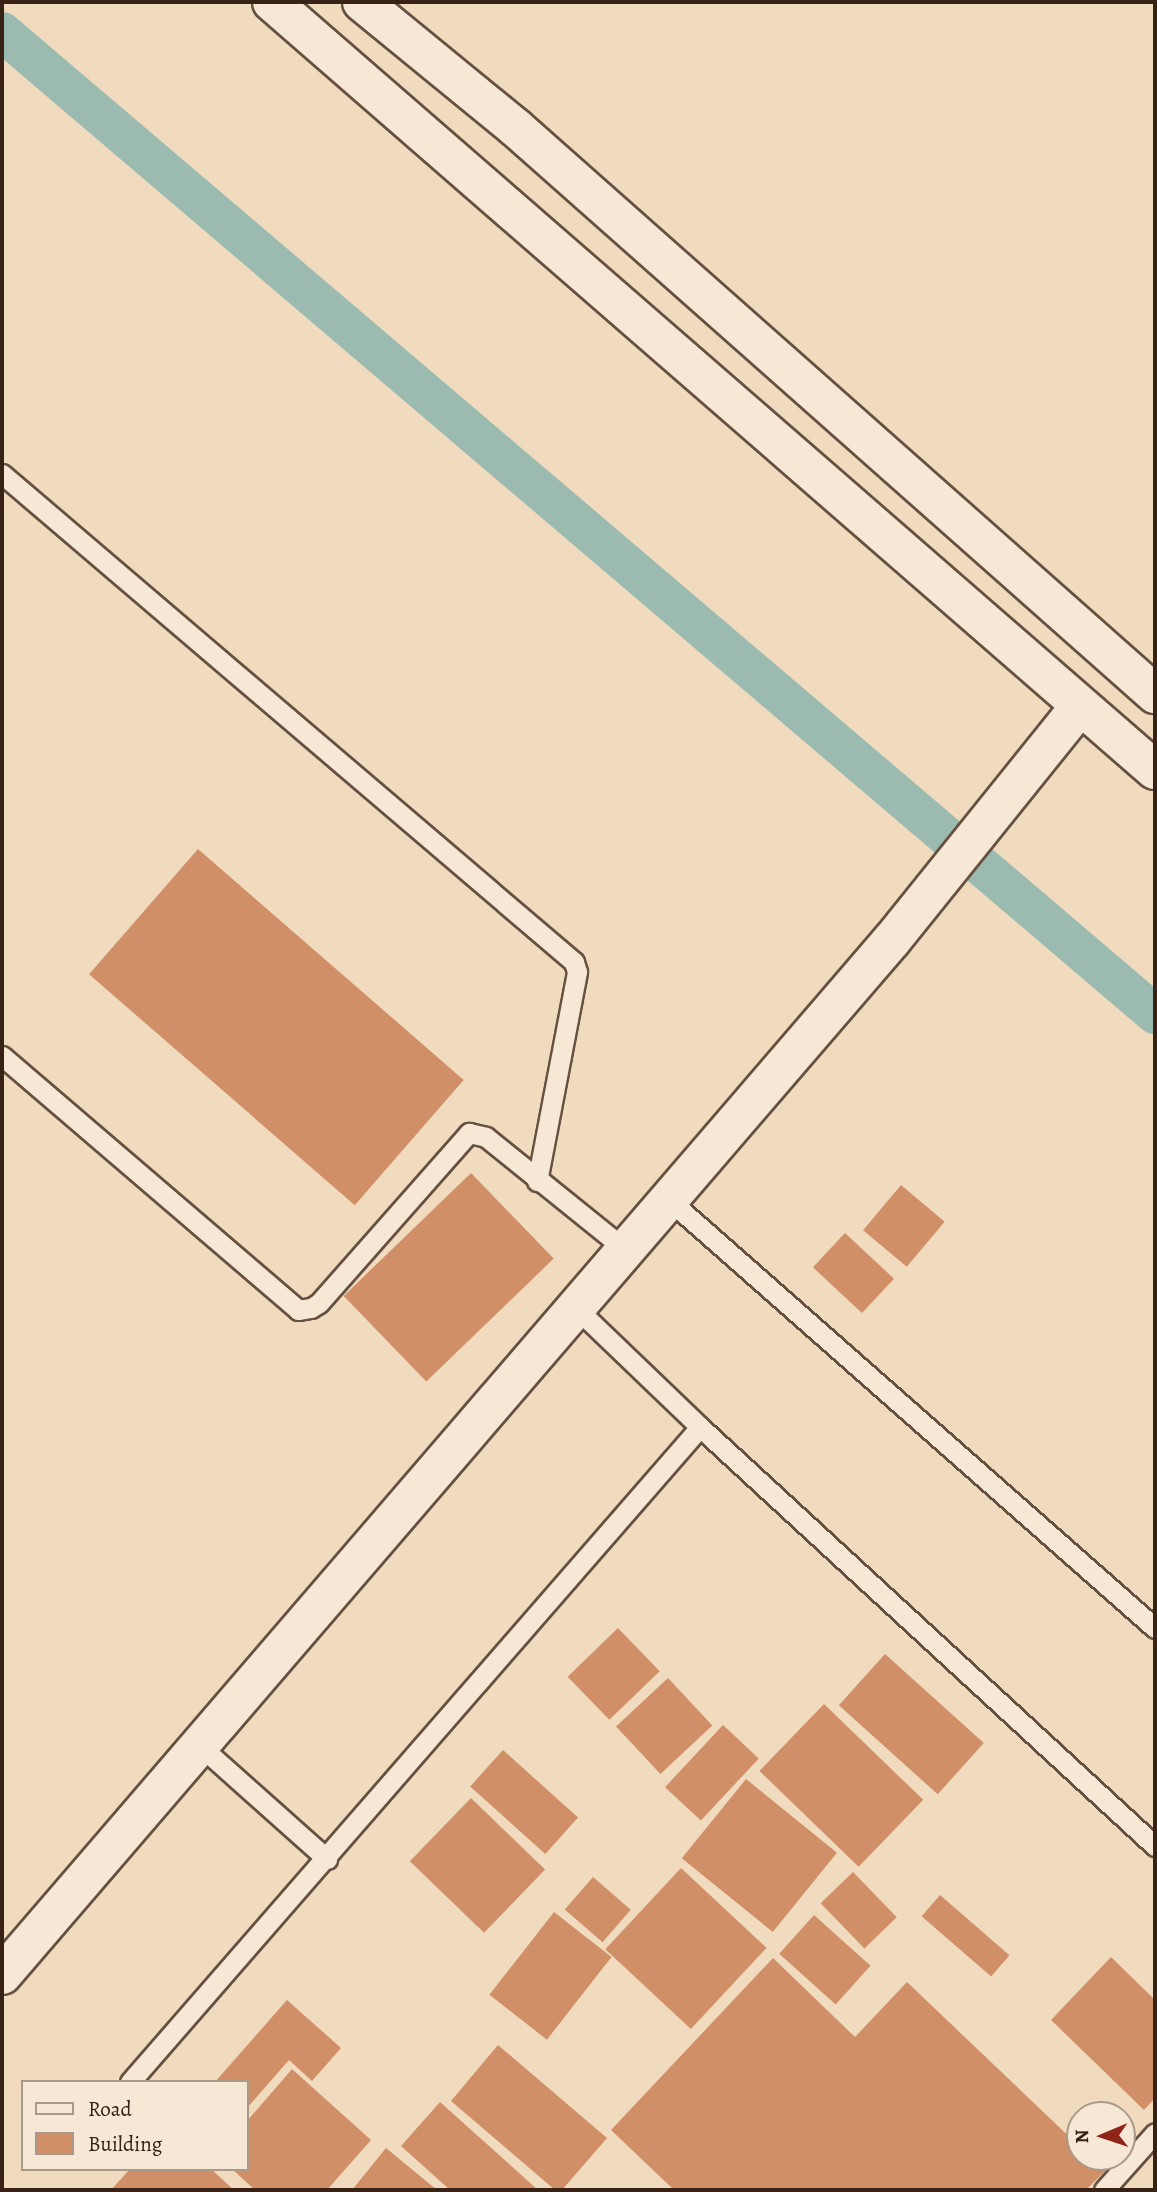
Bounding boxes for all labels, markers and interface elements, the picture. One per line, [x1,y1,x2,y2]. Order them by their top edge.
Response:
legend [21,2080,248,2171]
text: Road [88,2095,132,2123]
north arrow [1066,2101,1136,2171]
text: N [1069,2129,1095,2144]
text: Building [88,2130,162,2158]

